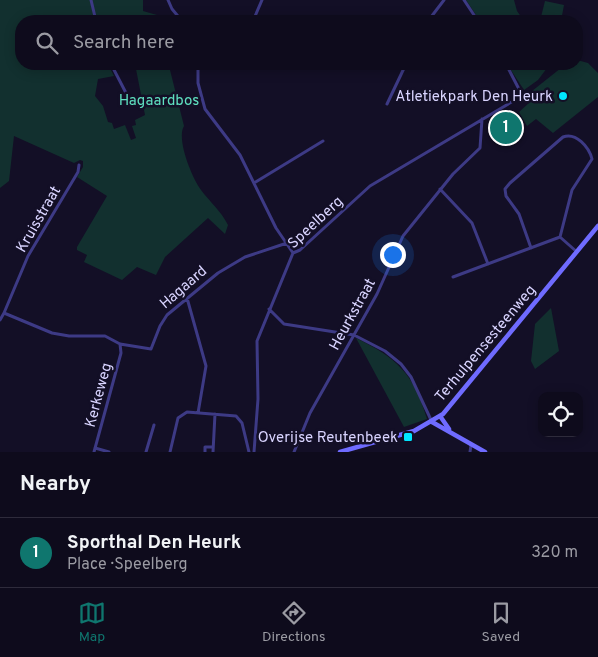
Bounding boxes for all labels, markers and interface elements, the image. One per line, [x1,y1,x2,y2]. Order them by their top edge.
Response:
search box [15,15,583,70]
icon: search [33,29,61,57]
text: Search here [73,31,175,55]
place label: Atletiekpark Den Heurk [395,88,553,107]
marker: Atletiekpark Den Heurk [557,90,569,102]
park label: Hagaardbos [119,92,199,111]
pin: 1 [490,109,522,147]
street label: Kruisstraat [13,183,66,256]
street label: Speelberg [284,193,348,254]
your location [380,242,406,268]
street label: Hagaard [156,262,212,314]
street label: Heurkstraat [326,275,381,354]
street label: Terhulpensesteenweg [432,282,541,406]
street label: Kerkeweg [82,361,117,430]
map controls [538,392,583,437]
button: locate [538,392,583,437]
place label: Overijse Reutenbeek [258,429,398,448]
marker: Overijse Reutenbeek [402,431,414,443]
text: Nearby [20,471,91,498]
text: Sporthal Den Heurk [67,531,241,555]
text: 1 [33,543,39,563]
text: 320 m [531,543,578,563]
text: Place · Speelberg [67,555,188,575]
tab: Map [78,599,106,646]
tab: Directions [262,599,326,646]
tab: Saved [482,599,520,646]

